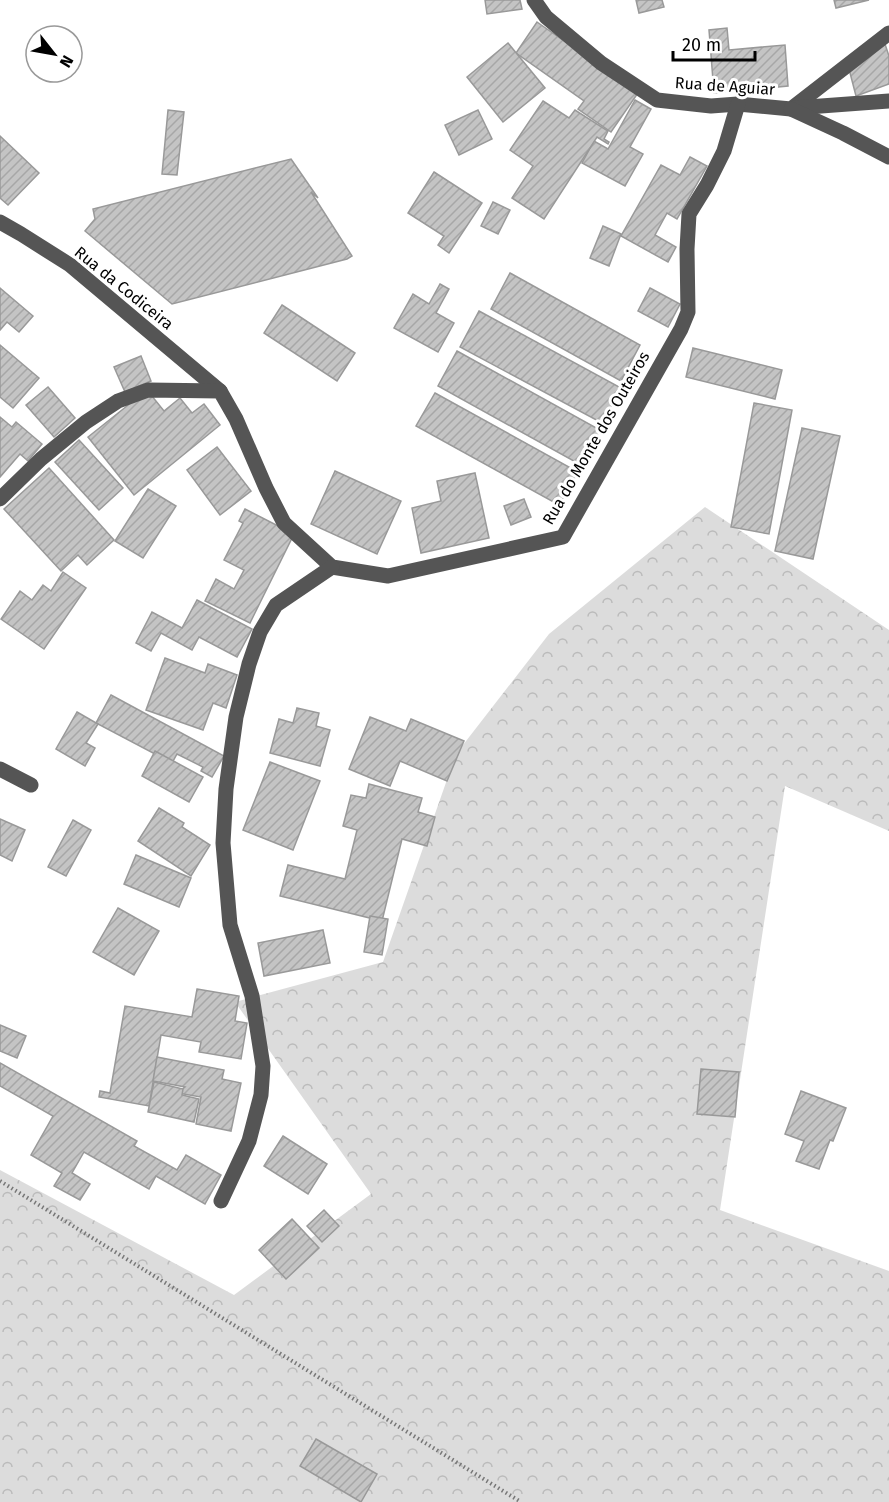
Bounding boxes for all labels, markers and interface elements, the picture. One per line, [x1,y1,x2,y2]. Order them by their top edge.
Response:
north arrow [24,24,84,84]
scale bar [673,24,756,62]
text: 20 m [682,34,721,56]
text: N [56,52,77,71]
street label: Rua de Aguiar [674,73,777,99]
street label: Rua da Codiceira [71,242,177,334]
street label: Rua do Monte dos Outeiros [539,348,653,528]

